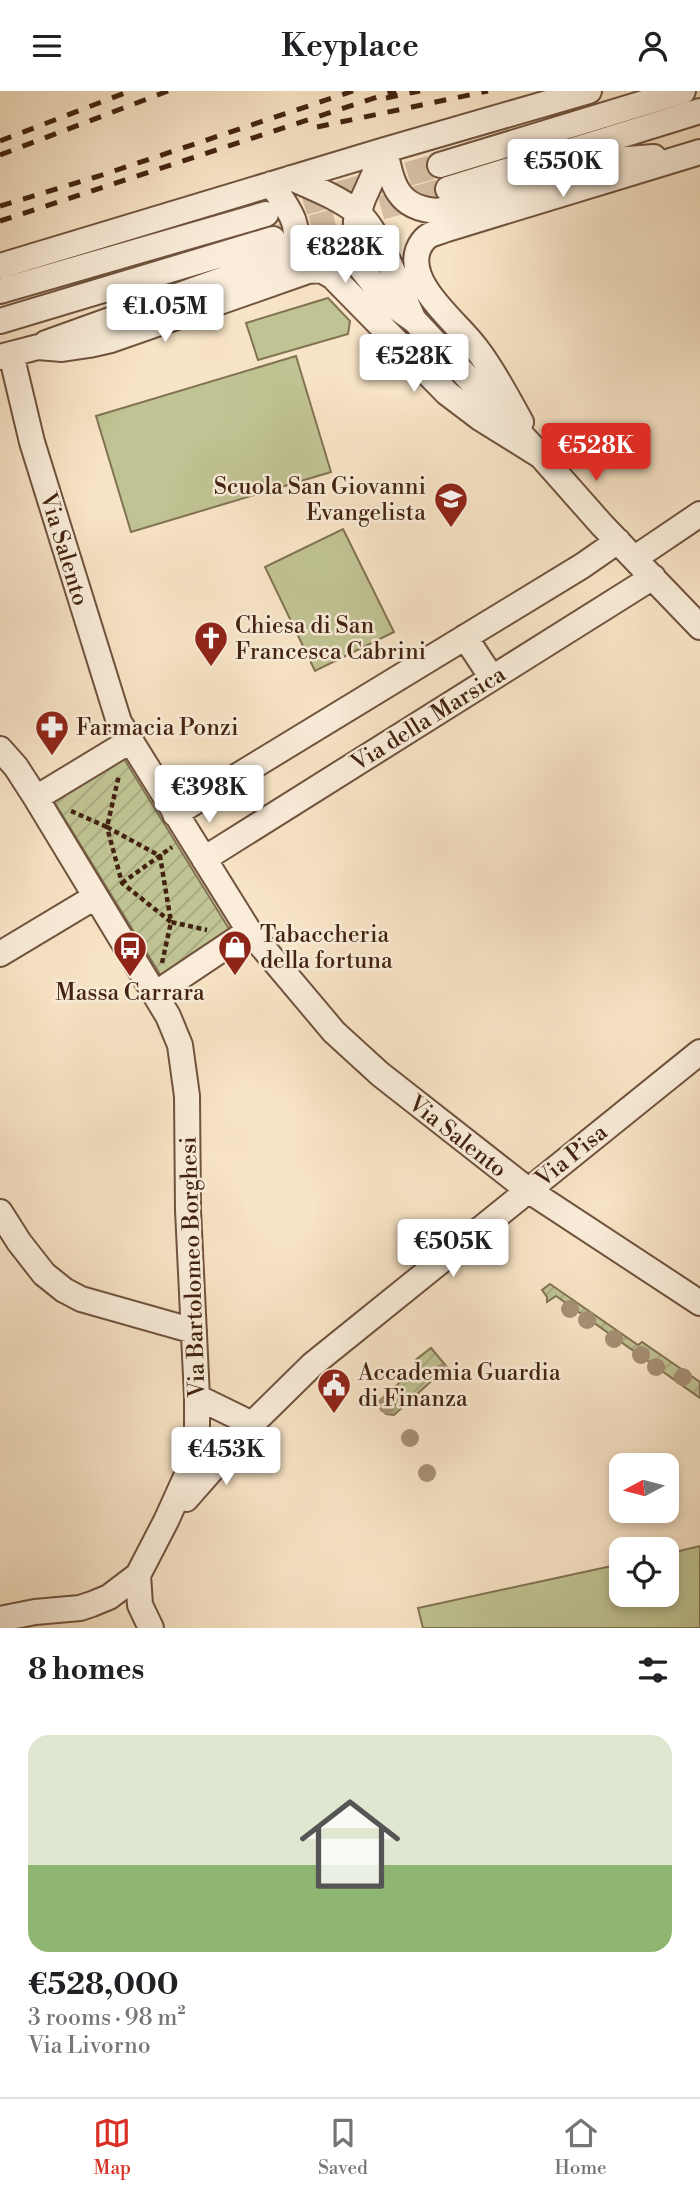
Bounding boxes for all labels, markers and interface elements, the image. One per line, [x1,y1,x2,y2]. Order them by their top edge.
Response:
text: Keyplace [281,26,419,66]
icon: menu [28,27,66,65]
icon: person [634,27,672,65]
pin: €550K [514,139,612,199]
text: €550K [524,148,602,176]
pin: €828K [296,225,394,285]
text: €828K [306,234,384,262]
pin: €1.05M [108,285,222,344]
text: €1.05M [123,293,207,321]
pin: €528K [365,335,463,394]
text: €528K [376,343,452,371]
pin: €528K [547,423,645,483]
text: €528K [558,432,634,460]
place label: Scuola San Giovanni Evangelista [214,473,426,527]
school or university icon: Scuola San Giovanni Evangelista [432,480,470,529]
street label: Via Salento [33,488,95,609]
place label: Chiesa di San Francesca Cabrini [235,612,426,666]
church icon: Chiesa di San Francesca Cabrini [192,619,230,668]
street label: Via della Marsica [345,660,511,778]
pharmacy icon: Farmacia Ponzi [33,708,71,757]
place label: Farmacia Ponzi [76,714,239,742]
pin: €398K [160,765,258,825]
text: €398K [171,774,247,802]
place label: Tabaccheria della fortuna [260,921,393,975]
shop icon: Tabaccheria della fortuna [216,928,254,977]
bus stop icon: Massa Carrara [111,929,149,978]
place label: Massa Carrara [55,979,205,1007]
street label: Via Salento [402,1089,512,1184]
street label: Via Pisa [529,1118,613,1194]
street label: Via Bartolomeo Borghesi [174,1136,212,1399]
pin: €505K [404,1219,502,1279]
text: €505K [414,1228,492,1256]
place label: Accademia Guardia di Finanza [357,1359,561,1413]
public building icon: Accademia Guardia di Finanza [315,1366,353,1415]
pin: €453K [177,1427,275,1487]
text: €453K [187,1436,265,1464]
north arrow [609,1453,679,1523]
map controls [609,1453,679,1607]
button: locate [609,1537,679,1607]
text: 8 homes [28,1651,144,1689]
icon: filters [634,1651,672,1689]
icon: home [287,1781,413,1907]
text: €528,000 [28,1966,179,2004]
text: 3 rooms · 98 m² [28,2004,185,2032]
text: Via Livorno [28,2032,151,2060]
tab: Map [93,2114,131,2180]
tab: Saved [318,2114,368,2180]
tab: Home [555,2114,607,2180]

